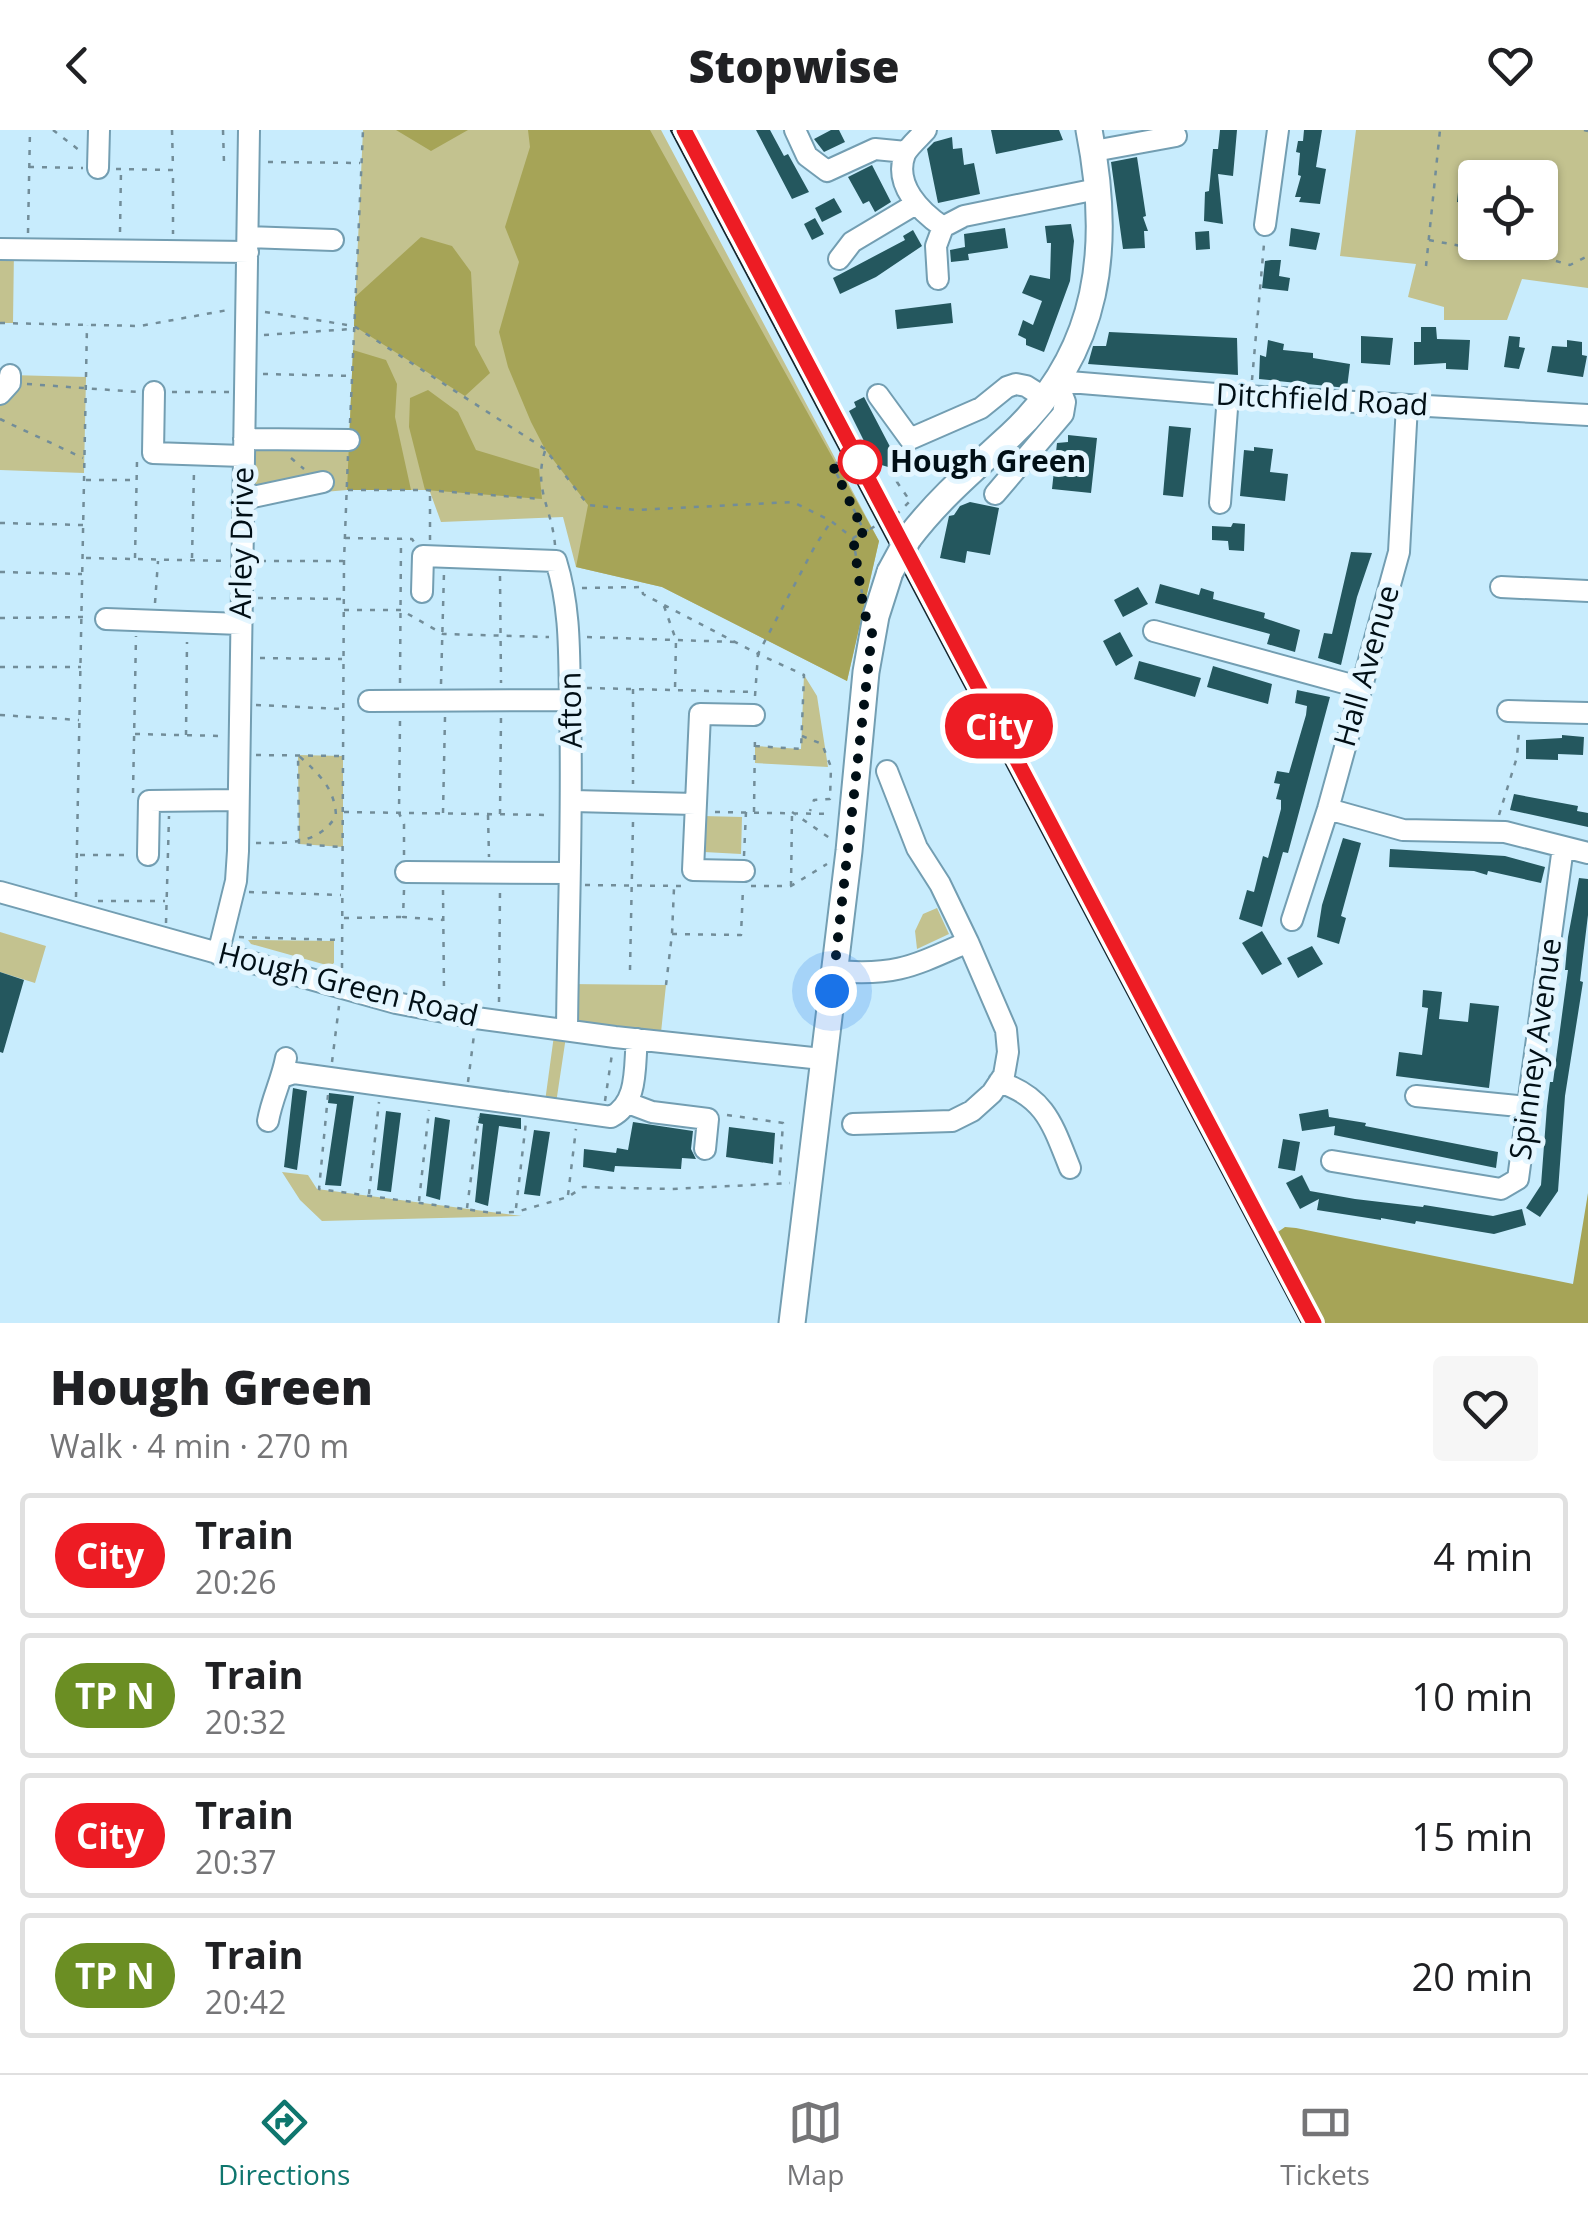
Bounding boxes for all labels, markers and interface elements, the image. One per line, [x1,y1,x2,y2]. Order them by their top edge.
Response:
text: Stopwise [689,35,899,96]
icon: back [50,38,105,93]
icon: heart [1483,38,1538,93]
map controls [1458,160,1558,260]
button: locate [1458,160,1558,260]
street label: Ditchfield Road [1215,372,1429,425]
place label: Hough Green [890,440,1086,481]
marker: Hough Green [839,441,881,483]
street label: Arley Drive [219,467,262,619]
street label: Hall Avenue [1323,580,1408,751]
street label: Afton [548,672,591,748]
line badge: City [929,694,1069,758]
text: City [965,703,1033,750]
street label: Hough Green Road [214,931,483,1036]
street label: Spinney Avenue [1499,935,1570,1162]
your location [807,966,857,1016]
text: Hough Green [50,1354,373,1419]
button: heart [1433,1356,1538,1461]
text: Walk · 4 min · 270 m [50,1424,349,1467]
text: Train [195,1508,294,1560]
text: 4 min [1433,1530,1533,1582]
text: City [76,1532,144,1579]
text: 20:26 [195,1560,277,1603]
text: Train [205,1648,304,1700]
text: 10 min [1412,1670,1533,1722]
text: TP N [75,1672,155,1719]
text: 20:32 [205,1700,286,1743]
text: Train [195,1788,294,1840]
text: 15 min [1412,1810,1533,1862]
text: City [76,1812,144,1859]
text: 20:37 [195,1840,277,1883]
text: Train [205,1928,304,1980]
text: 20 min [1412,1950,1533,2002]
text: TP N [75,1952,155,1999]
text: 20:42 [205,1980,286,2023]
tab: Directions [218,2095,350,2193]
tab: Map [786,2095,844,2193]
tab: Tickets [1280,2095,1370,2193]

